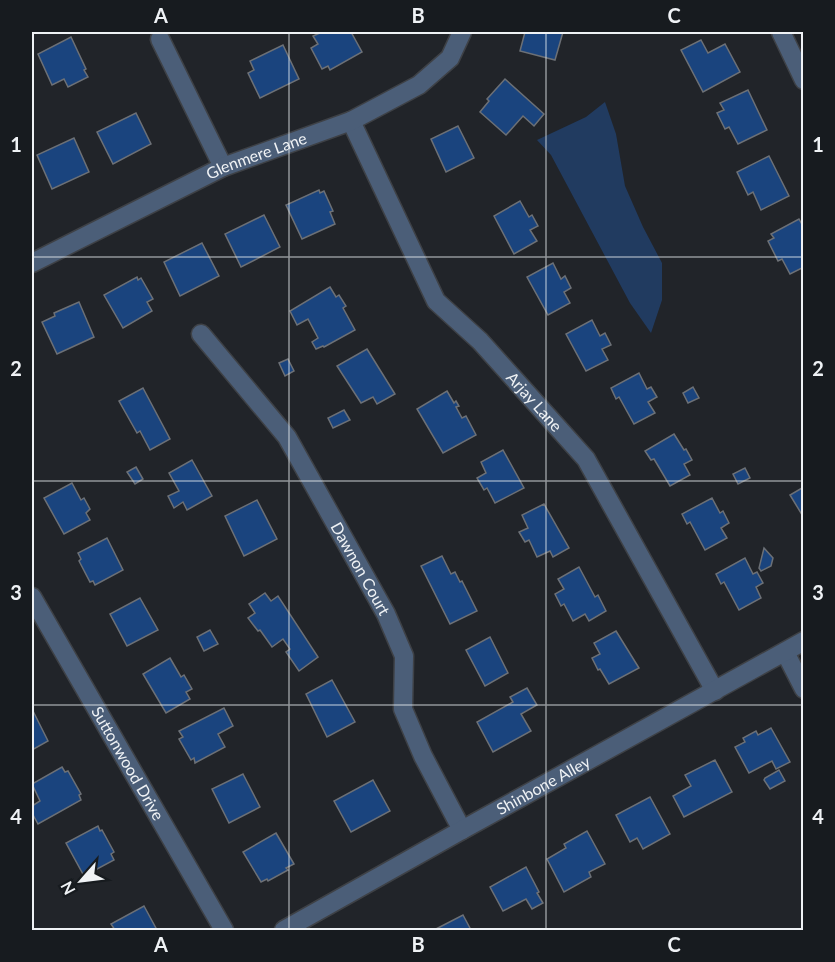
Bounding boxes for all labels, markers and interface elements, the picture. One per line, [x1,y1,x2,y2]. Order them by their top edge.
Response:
text: A [153,3,168,27]
text: B [411,3,425,27]
text: C [667,3,681,27]
street label: Glenmere Lane [203,128,309,183]
text: 1 [10,132,22,156]
text: 1 [812,132,824,156]
text: 2 [10,356,22,380]
text: 2 [812,356,824,380]
street label: Arjay Lane [503,367,567,435]
street label: Dawnon Court [327,519,395,618]
text: 3 [10,580,22,604]
text: 3 [812,580,824,604]
street label: Suttonwood Drive [88,703,169,823]
street label: Shinbone Alley [493,751,594,818]
text: 4 [10,804,22,828]
text: 4 [812,804,824,828]
north arrow [51,851,111,911]
text: N [56,878,79,898]
text: A [153,932,168,956]
text: B [411,932,425,956]
text: C [667,932,681,956]

